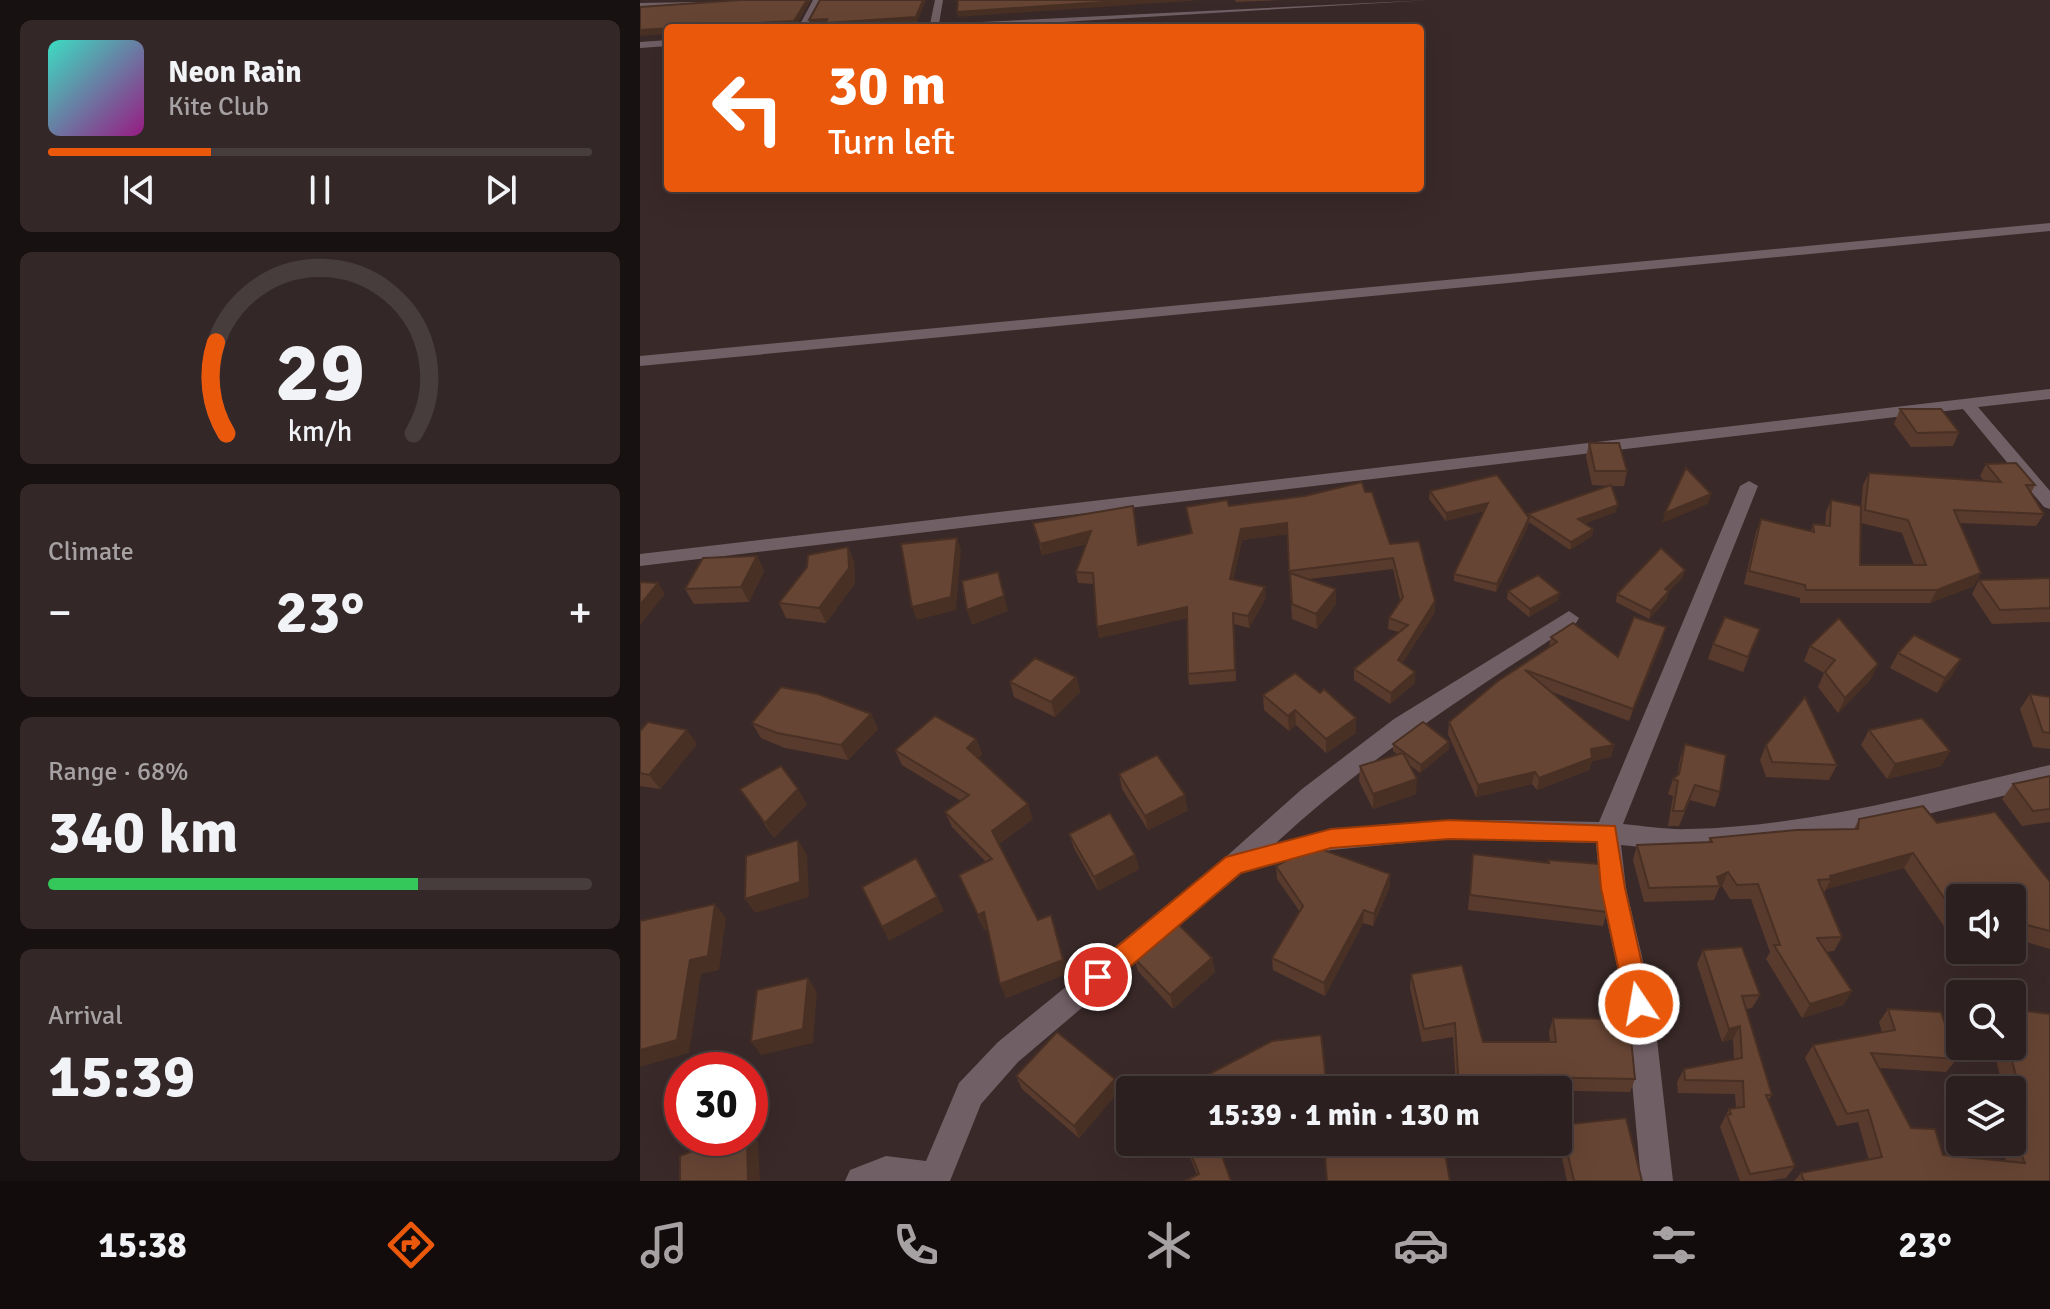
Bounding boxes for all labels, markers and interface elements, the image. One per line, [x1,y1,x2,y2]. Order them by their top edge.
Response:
text: 30 m [828,51,946,120]
text: Neon Rain [168,54,302,91]
icon: left [696,56,800,160]
text: Kite Club [168,91,269,123]
text: Turn left [828,120,955,165]
icon: previous [117,168,161,212]
icon: pause [298,168,342,212]
icon: next [479,168,523,212]
text: 29 [275,322,365,424]
text: km/h [288,414,352,449]
text: Climate [48,536,134,568]
text: 23° [276,576,364,650]
text: − [48,586,72,640]
text: + [568,586,592,640]
text: Range · 68% [48,756,189,788]
text: 340 km [48,796,238,870]
map controls [1946,884,2026,1156]
button: sound [1946,884,2026,964]
pin [1064,943,1132,1011]
icon: arrive [1076,955,1120,999]
position arrow [1597,962,1681,1046]
button: search [1946,980,2026,1060]
text: Arrival [48,1000,123,1032]
text: 15:39 [48,1040,195,1114]
speed limit sign: 30 [664,1052,768,1156]
button: layers [1946,1076,2026,1156]
text: 15:39 · 1 min · 130 m [1208,1097,1480,1134]
icon: directions [383,1217,439,1273]
icon: music [636,1217,692,1273]
icon: phone [888,1217,944,1273]
icon: climate [1141,1217,1197,1273]
icon: car [1393,1217,1449,1273]
icon: filters [1646,1217,1702,1273]
text: 15:38 [98,1223,187,1268]
text: 23° [1898,1223,1952,1268]

